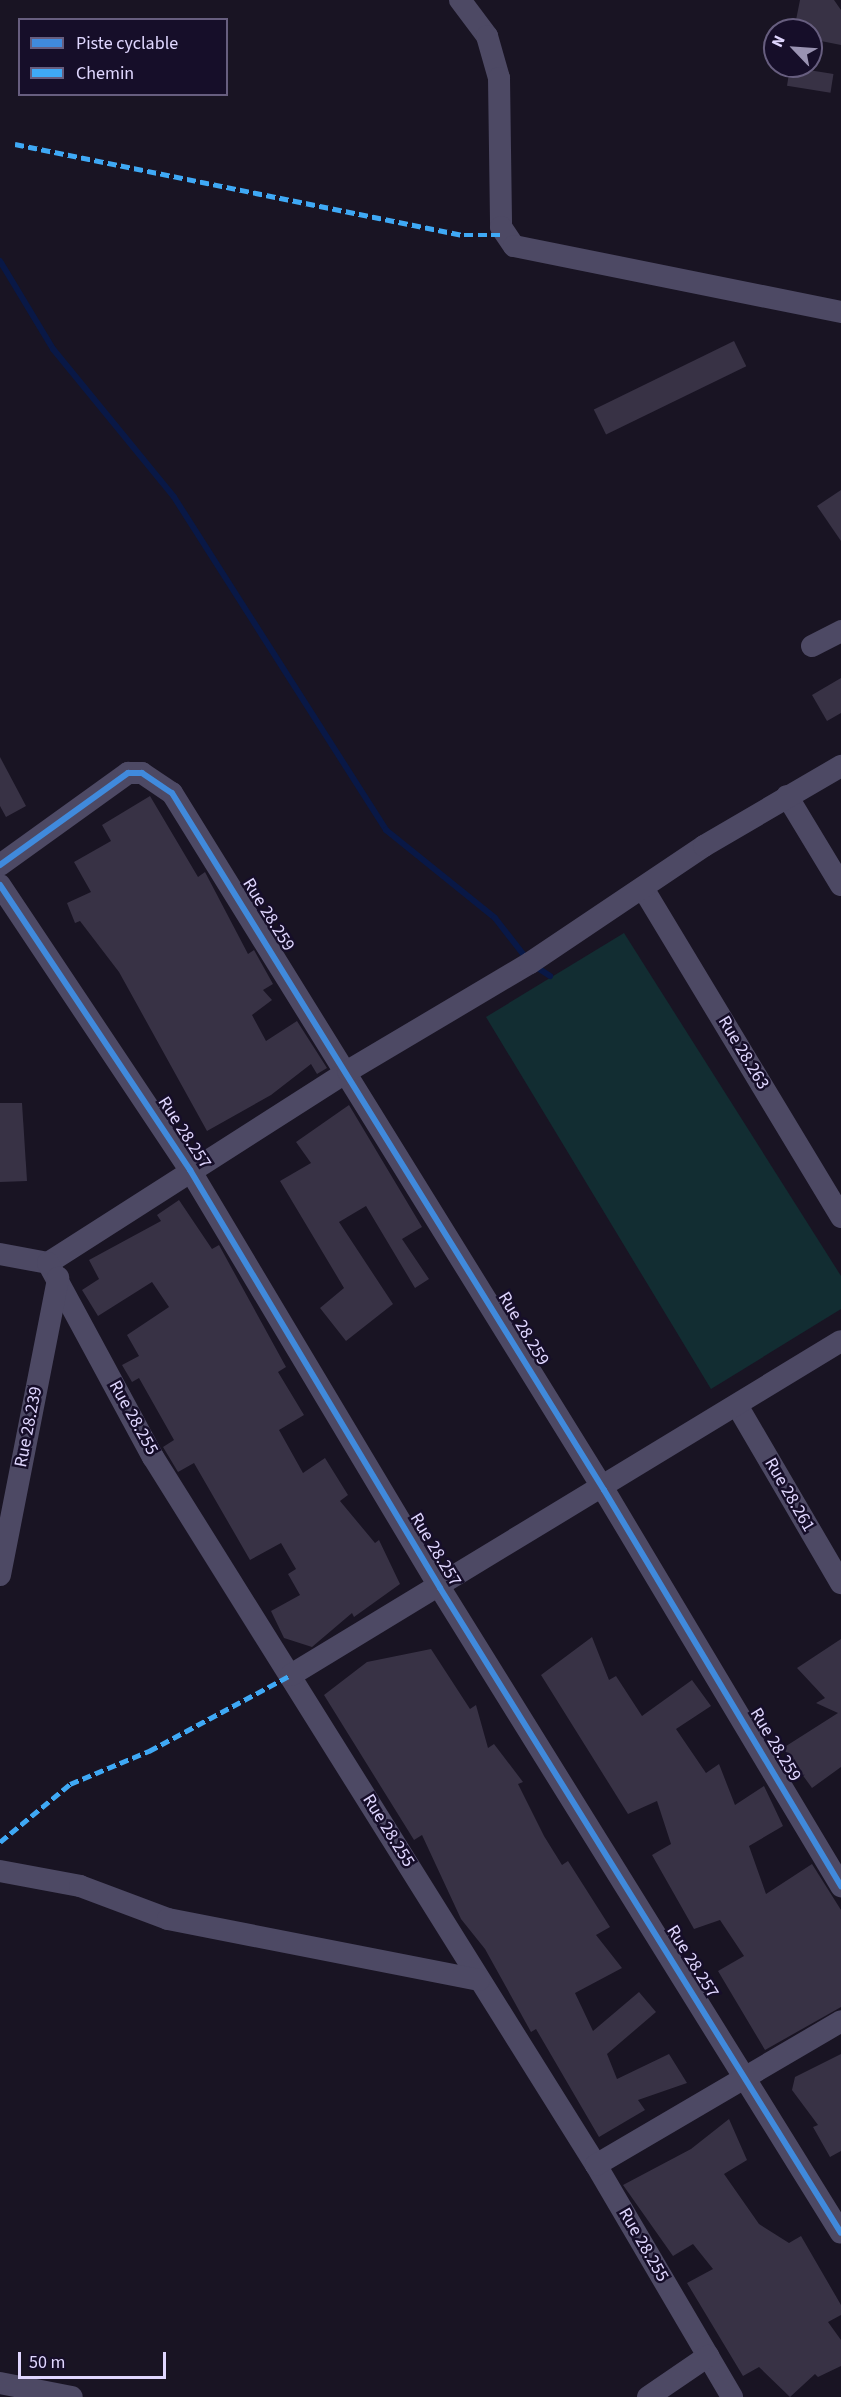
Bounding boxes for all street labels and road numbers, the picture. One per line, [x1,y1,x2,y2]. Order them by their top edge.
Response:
street label: Rue 28.259 [237,875,299,955]
street label: Rue 28.263 [713,1012,773,1094]
street label: Rue 28.257 [153,1093,215,1173]
street label: Rue 28.259 [493,1288,553,1370]
street label: Rue 28.255 [104,1377,162,1459]
street label: Rue 28.239 [11,1385,47,1469]
street label: Rue 28.261 [759,1454,819,1536]
street label: Rue 28.257 [405,1509,465,1591]
street label: Rue 28.259 [745,1704,805,1786]
street label: Rue 28.255 [357,1791,419,1871]
street label: Rue 28.257 [661,1922,723,2002]
street label: Rue 28.255 [613,2204,673,2286]

